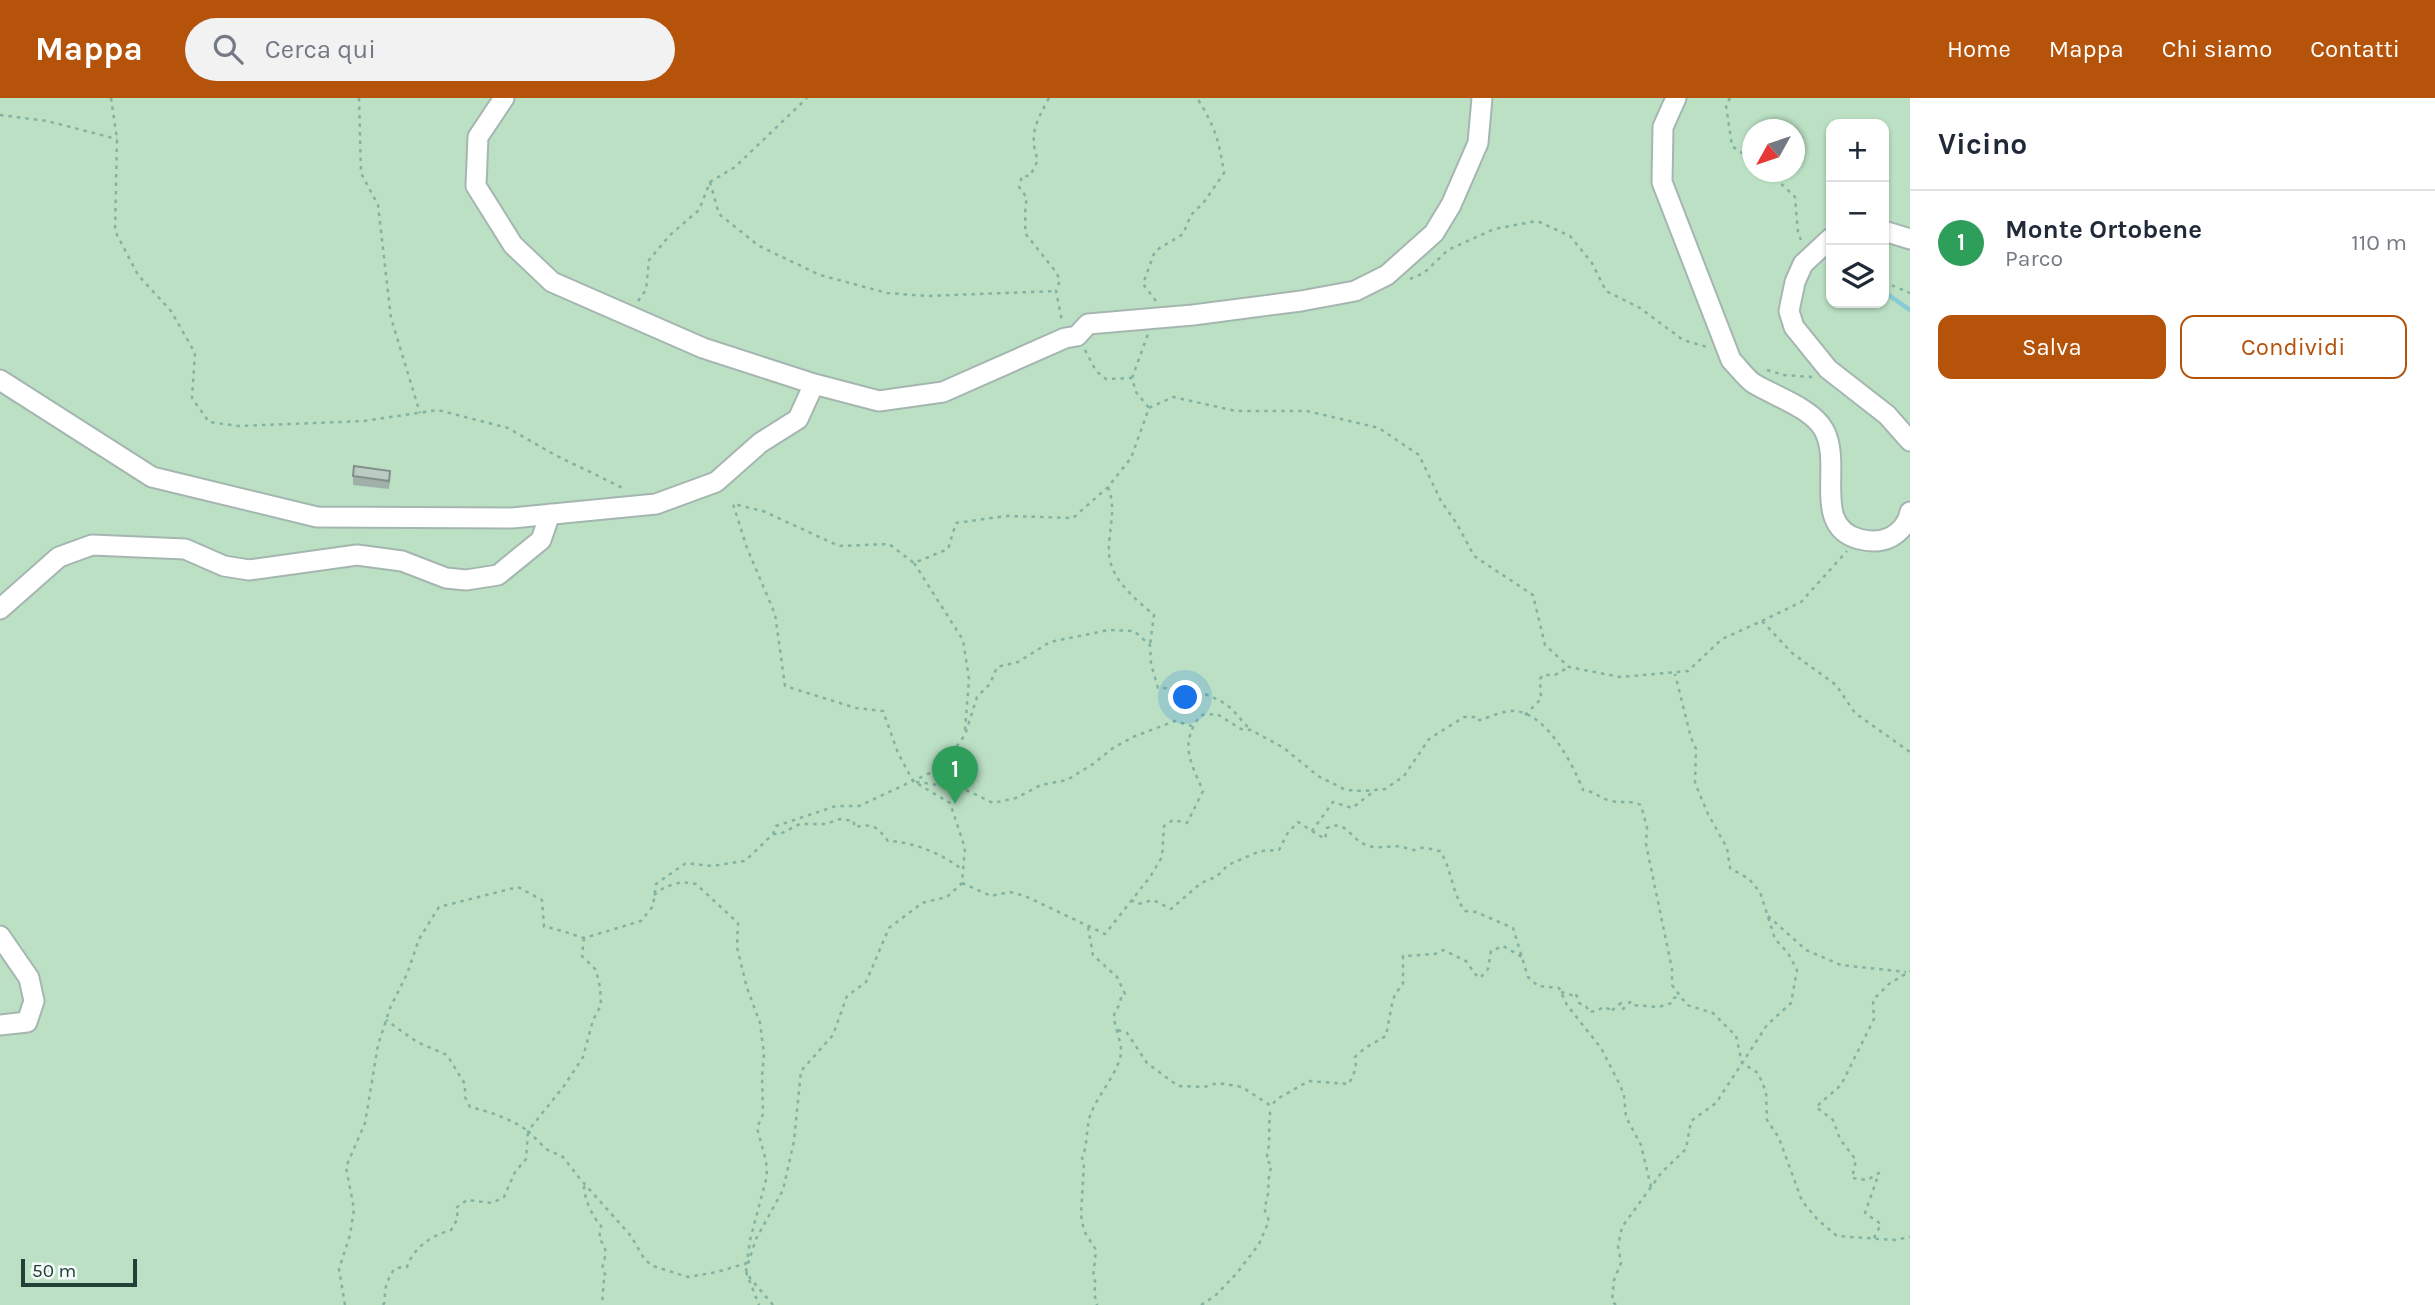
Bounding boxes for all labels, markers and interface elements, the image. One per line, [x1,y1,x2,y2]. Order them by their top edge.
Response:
search box [185,18,675,81]
text: Mappa [35,30,143,68]
icon: search [209,30,247,68]
text: Cerca qui [265,34,376,65]
text: Home [1947,35,2011,63]
text: Mappa [2049,35,2124,63]
text: Chi siamo [2162,35,2272,63]
text: Contatti [2310,35,2400,63]
north arrow [1742,119,1805,182]
map controls [1826,119,1889,308]
button: + [1826,119,1889,182]
text: Vicino [1938,126,2027,162]
button: − [1826,182,1889,245]
text: Monte Ortobene [2005,214,2202,245]
text: 1 [1957,229,1965,256]
text: 110 m [2351,229,2407,256]
button: layers [1826,245,1889,308]
text: Parco [2005,245,2063,272]
button: Salva [1938,315,2166,379]
button: Condividi [2180,315,2407,379]
your location [1168,680,1202,714]
pin: 1 [932,746,978,804]
scale bar [21,1256,136,1288]
text: 50 m [32,1260,76,1282]

